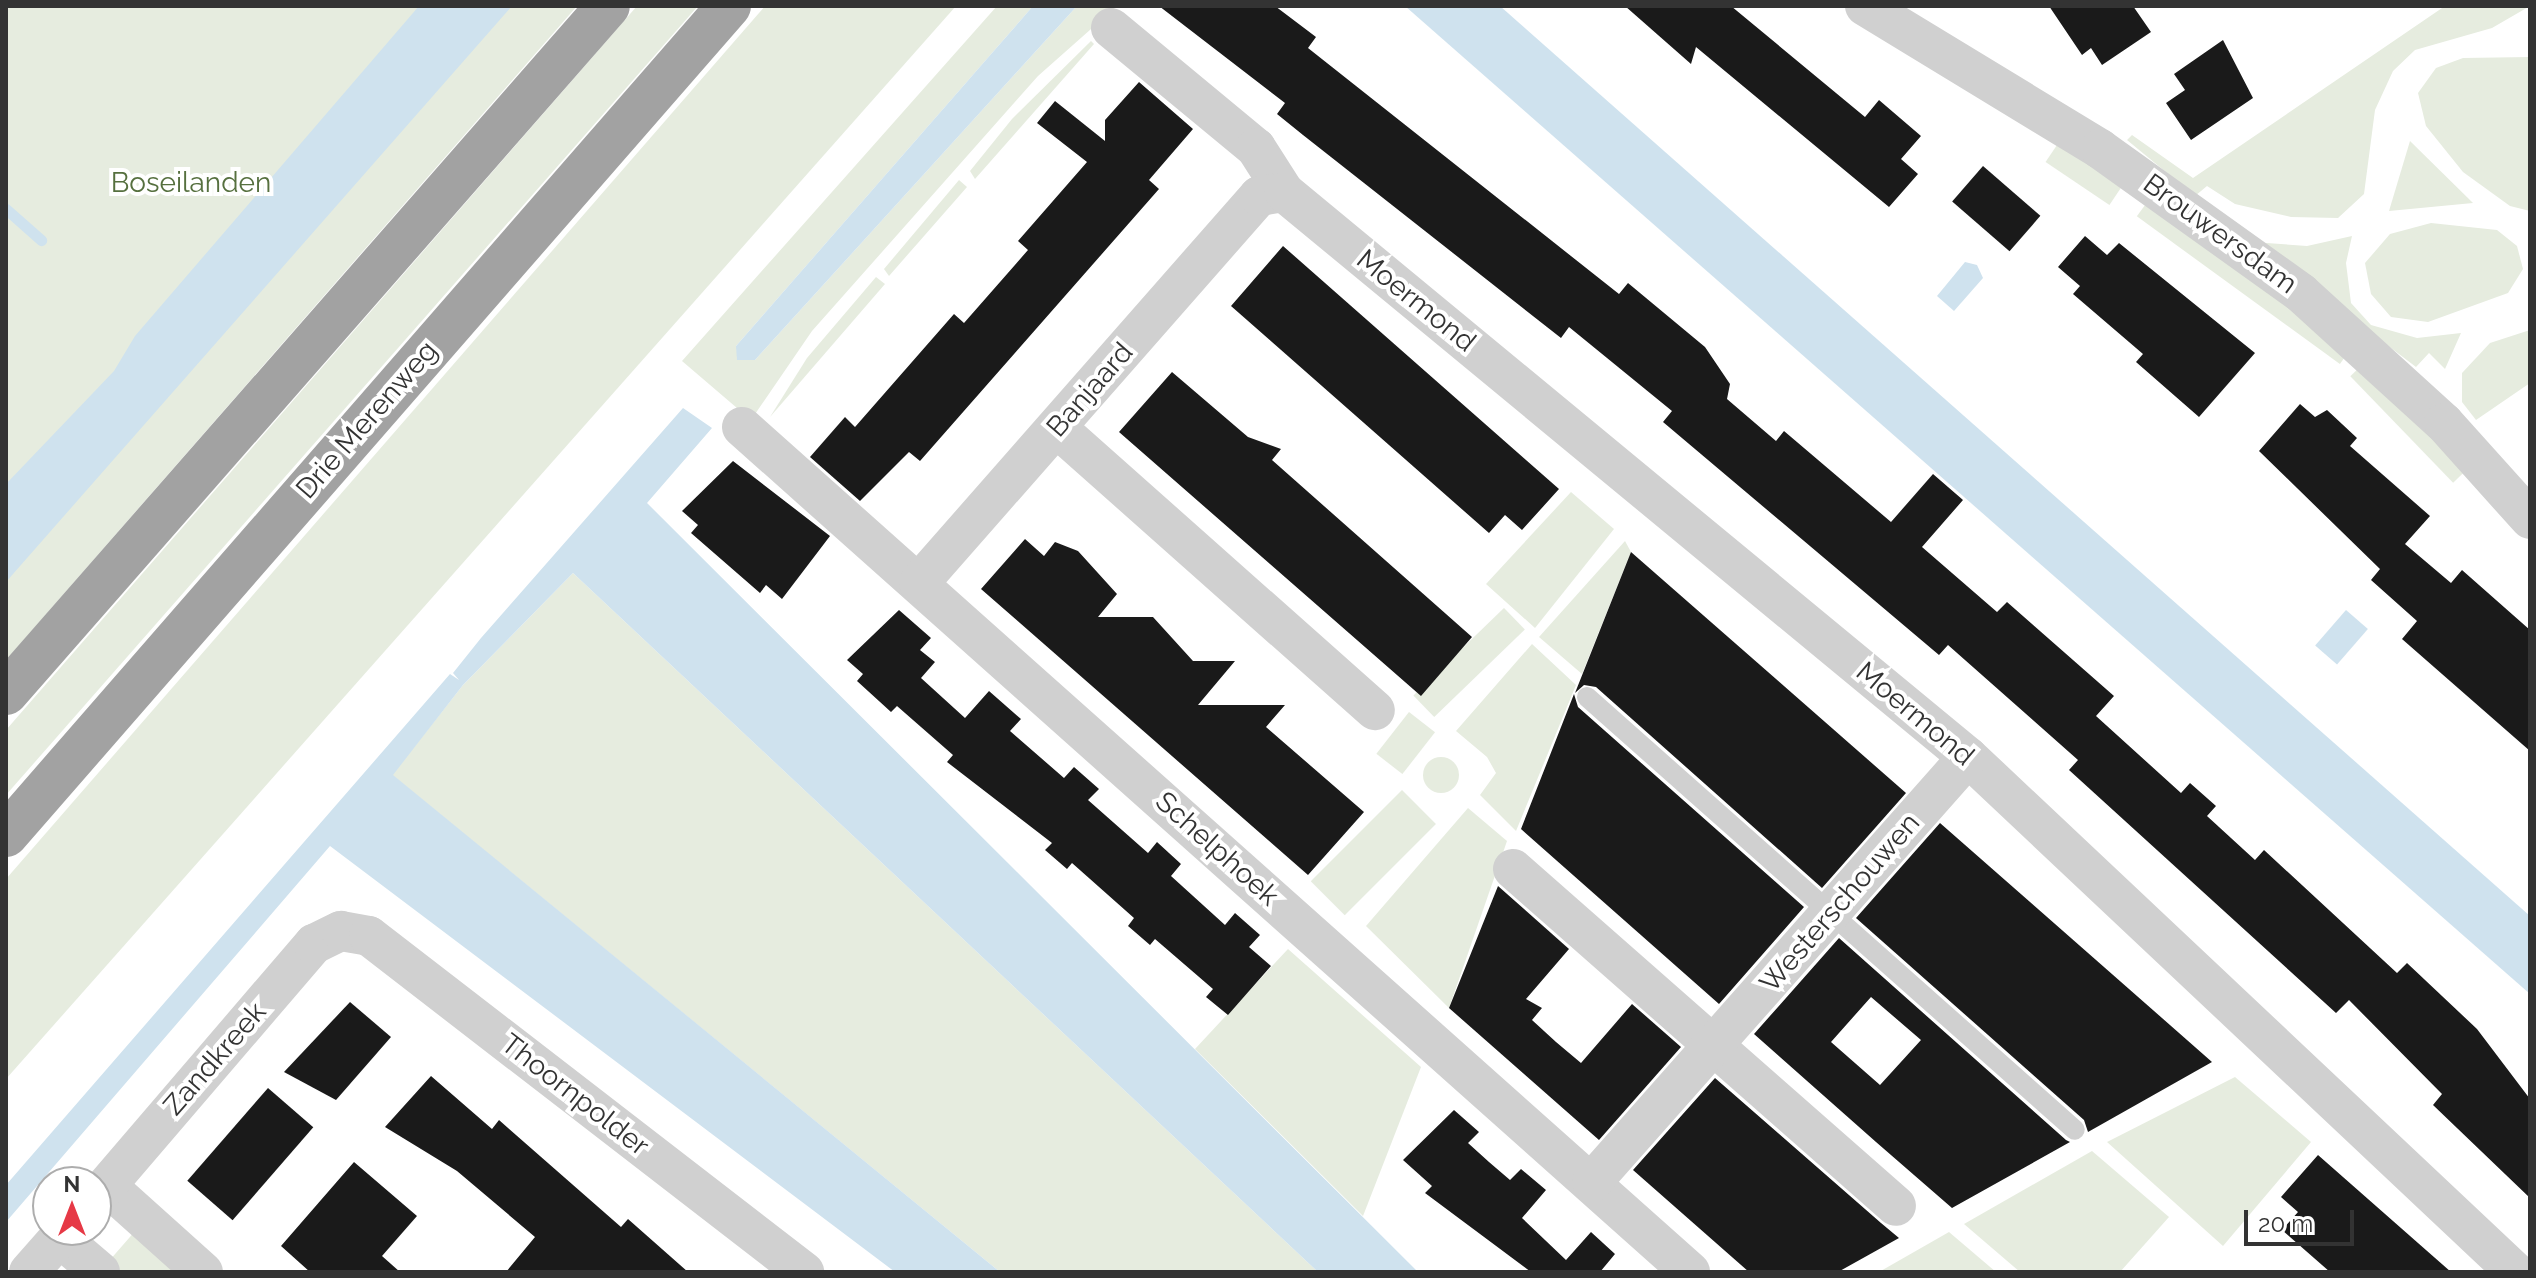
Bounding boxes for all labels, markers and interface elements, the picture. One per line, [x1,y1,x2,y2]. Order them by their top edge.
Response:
park label: Boseilanden [111,166,271,200]
street label: Brouwersdam [2137,167,2303,301]
street label: Moermond [1350,243,1482,359]
street label: Drie Merenweg [289,334,445,506]
street label: Banjaard [1040,336,1140,444]
street label: Moermond [1849,655,1981,773]
street label: Schelphoek [1148,785,1286,913]
street label: Westerschouwen [1753,807,1927,999]
street label: Zandkreek [157,996,273,1122]
street label: Thoornpolder [494,1027,656,1163]
north arrow [32,1166,112,1246]
text: N [64,1171,80,1197]
scale bar [2248,1194,2358,1244]
text: 20 m [2258,1209,2313,1238]

